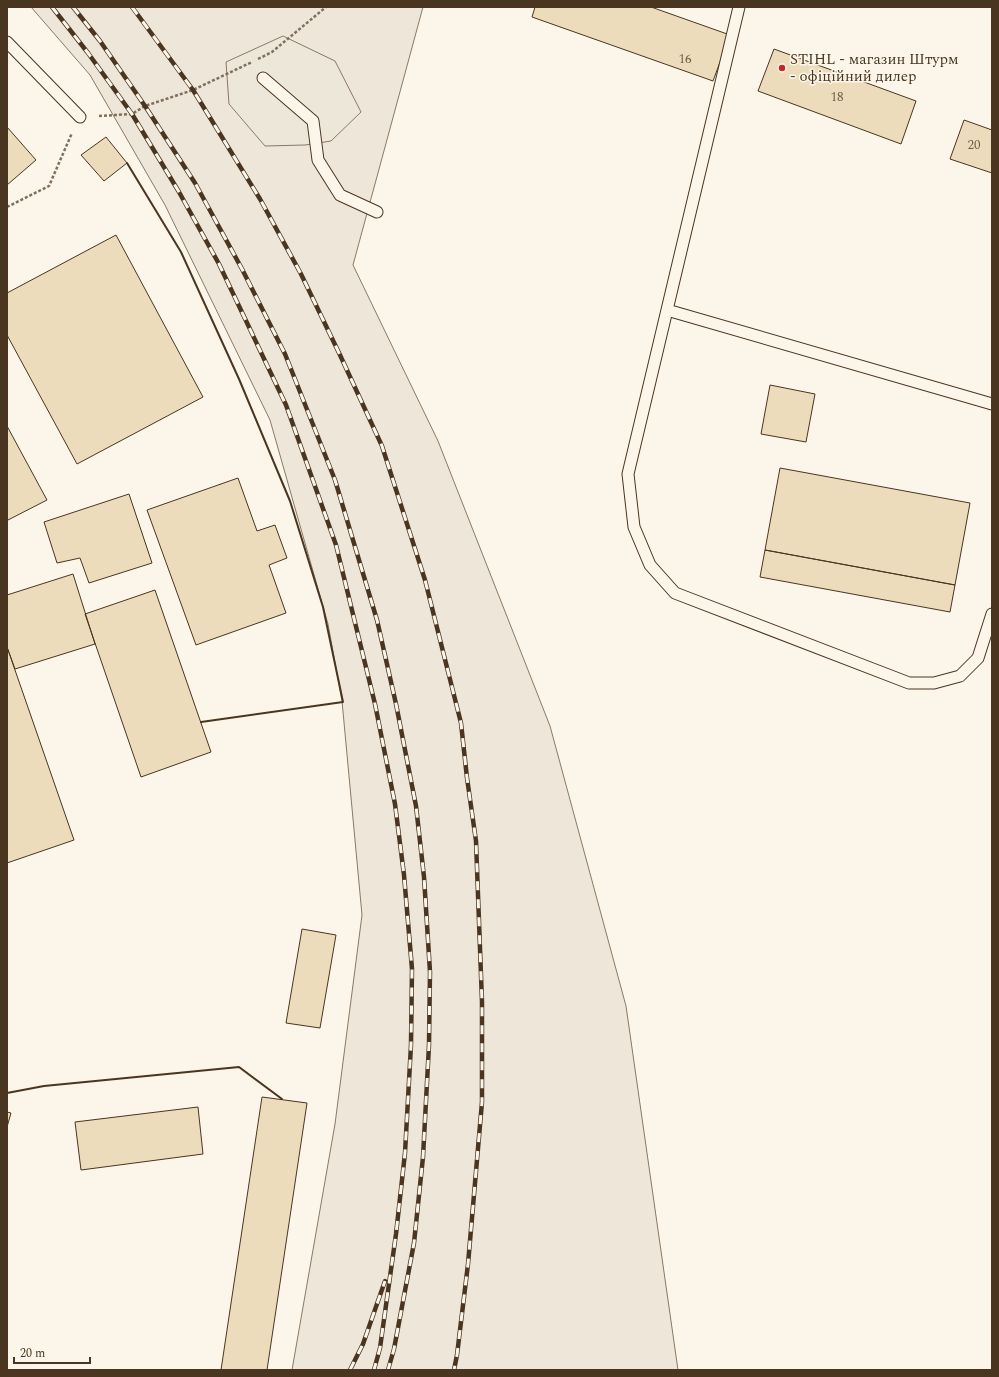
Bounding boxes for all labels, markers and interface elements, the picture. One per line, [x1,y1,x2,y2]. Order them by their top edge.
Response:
place label: STIHL - магазин Штурм - офіційний дилер [790,48,959,88]
house number: 16 [679,49,692,69]
marker: STIHL - магазин Штурм - офіційний дилер [777,63,787,73]
house number: 18 [831,87,844,107]
house number: 20 [968,135,981,155]
scale bar [14,1339,90,1365]
text: 20 m [20,1344,45,1363]

